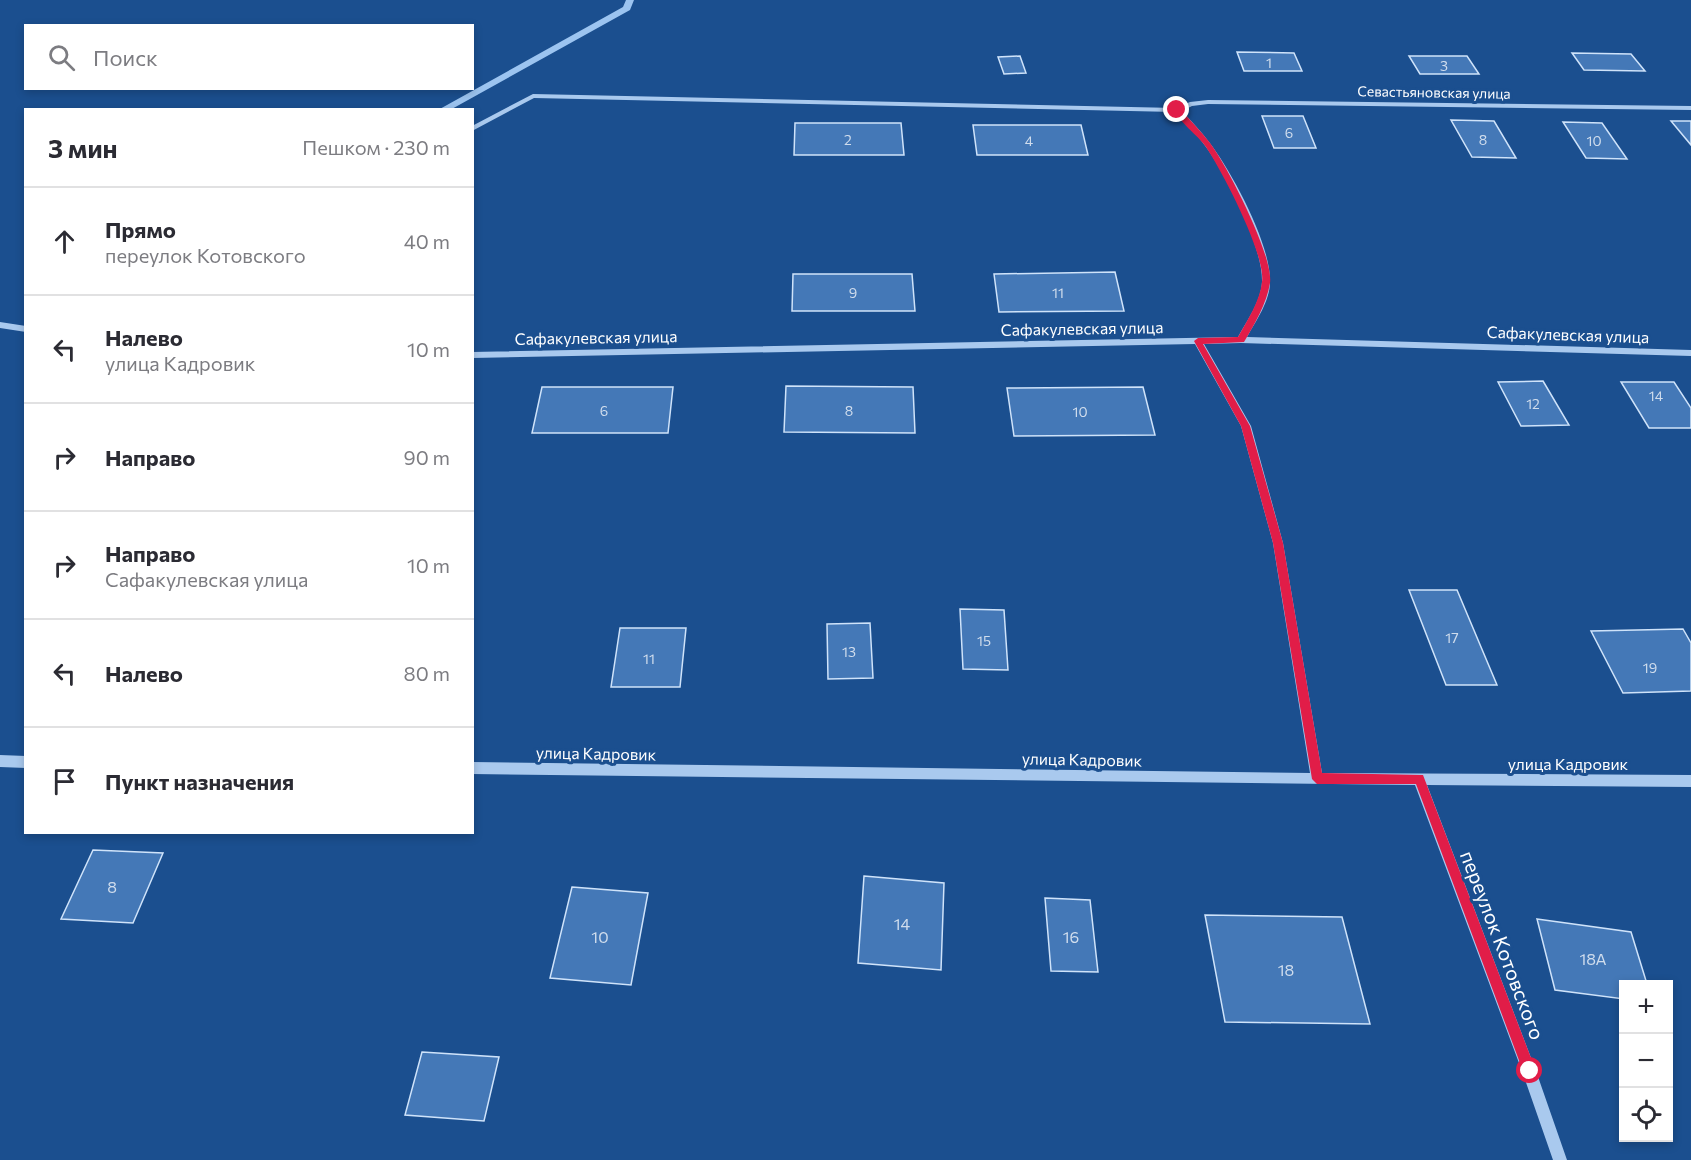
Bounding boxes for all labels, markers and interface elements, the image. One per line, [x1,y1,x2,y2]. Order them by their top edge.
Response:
search box [24,24,474,90]
icon: search [45,41,78,74]
text: Поиск [93,44,158,71]
house number: 1 [1266,54,1272,71]
house number: 3 [1440,57,1448,74]
street label: Севастьяновская улица [1357,82,1511,102]
route end [1163,96,1189,122]
house number: 6 [1285,124,1293,141]
house number: 2 [844,131,852,148]
house number: 8 [1479,131,1487,148]
text: 3 мин [48,132,118,163]
house number: 4 [1025,132,1034,149]
house number: 10 [1586,132,1602,149]
text: Пешком · 230 m [302,135,450,159]
text: Прямо [105,216,176,243]
icon: ahead [48,225,81,258]
text: 40 m [404,229,450,253]
text: переулок Котовского [105,243,306,267]
house number: 9 [849,284,857,301]
house number: 11 [1052,284,1064,301]
street label: Сафакулевская улица [1001,317,1163,339]
street label: Сафакулевская улица [1486,322,1650,346]
text: Налево [105,324,183,351]
street label: Сафакулевская улица [515,326,677,348]
icon: left [48,333,81,366]
text: 10 m [407,337,450,361]
text: улица Кадровик [105,351,255,375]
house number: 14 [1649,387,1664,404]
house number: 12 [1526,395,1540,412]
house number: 6 [600,402,608,419]
house number: 8 [845,402,853,419]
house number: 10 [1072,403,1088,420]
icon: right [48,441,81,474]
text: Направо [105,444,195,471]
text: 90 m [404,445,450,469]
text: Направо [105,540,195,567]
icon: right [48,549,81,582]
text: 10 m [407,553,450,577]
text: Сафакулевская улица [105,567,308,591]
house number: 17 [1445,629,1459,646]
house number: 15 [977,632,991,649]
house number: 13 [842,643,856,660]
house number: 11 [643,650,655,667]
icon: left [48,657,81,690]
house number: 19 [1643,659,1657,676]
text: Налево [105,660,183,687]
text: 80 m [404,661,450,685]
street label: улица Кадровик [536,742,657,764]
street label: улица Кадровик [1022,748,1143,770]
street label: улица Кадровик [1508,754,1629,773]
icon: arrive [48,765,81,798]
text: Пункт назначения [105,768,294,795]
street label: переулок Котовского [1456,847,1550,1043]
house number: 8 [107,877,117,896]
house number: 14 [894,914,911,933]
house number: 10 [591,927,609,946]
house number: 16 [1063,927,1079,946]
house number: 18А [1579,949,1607,968]
house number: 18 [1278,960,1294,979]
map controls [1619,980,1673,1142]
button: + [1619,980,1673,1034]
button: − [1619,1034,1673,1088]
route start [1516,1057,1542,1083]
button: locate [1619,1088,1673,1142]

